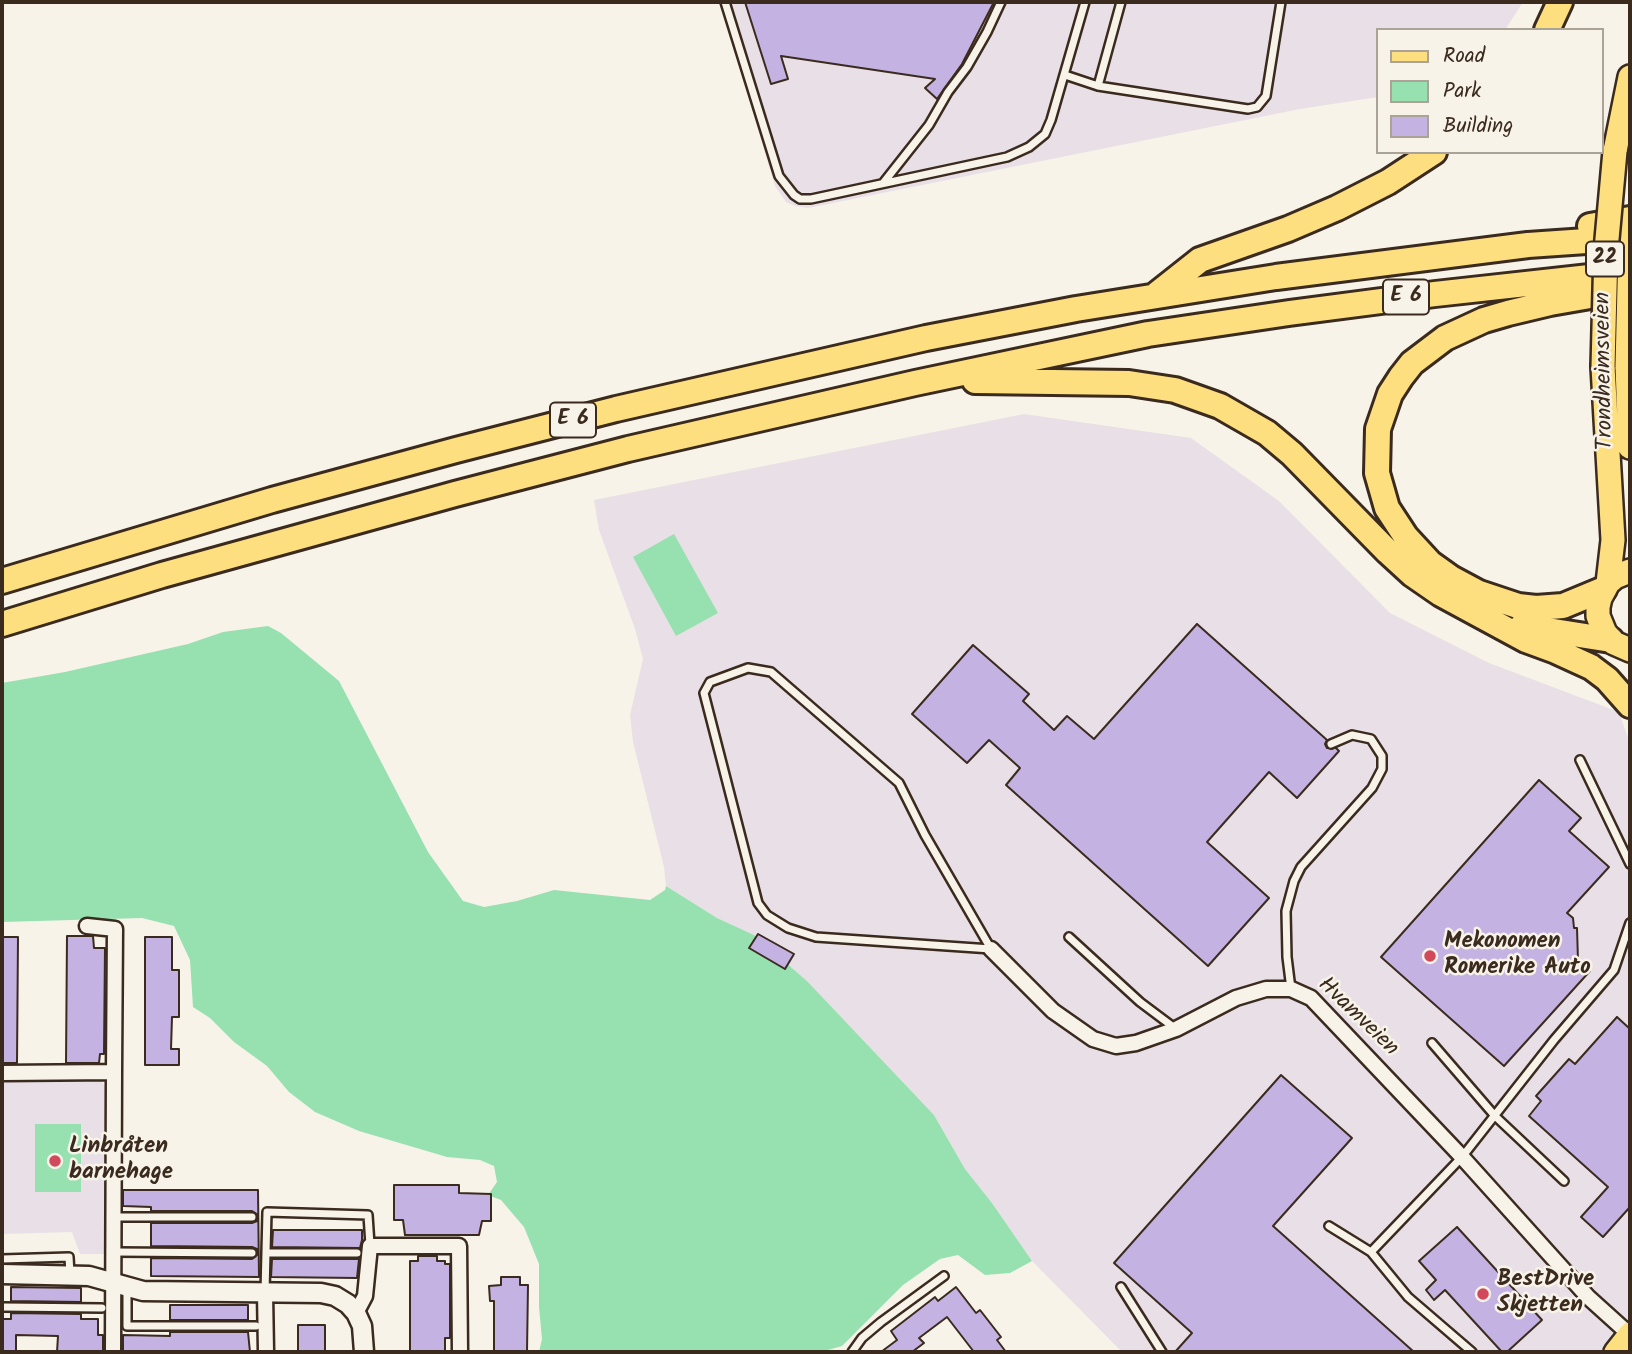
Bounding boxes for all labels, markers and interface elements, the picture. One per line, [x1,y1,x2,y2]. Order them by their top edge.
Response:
legend [1376,28,1604,154]
text: Road [1443,40,1485,73]
text: Park [1443,75,1481,108]
text: Building [1443,110,1513,143]
road number: 22 [1586,242,1624,276]
road number: E 6 [1383,280,1429,314]
street label: Trondheimsveien [1591,292,1621,450]
road number: E 6 [550,402,596,438]
place label: Mekonomen Romerike Auto [1444,929,1591,983]
marker: Mekonomen Romerike Auto [1422,948,1438,964]
street label: Hvamveien [1311,973,1403,1063]
place label: Linbråten barnehage [69,1134,173,1188]
marker: Linbråten barnehage [47,1153,63,1169]
place label: BestDrive Skjetten [1497,1267,1594,1321]
marker: BestDrive Skjetten [1475,1286,1491,1302]

